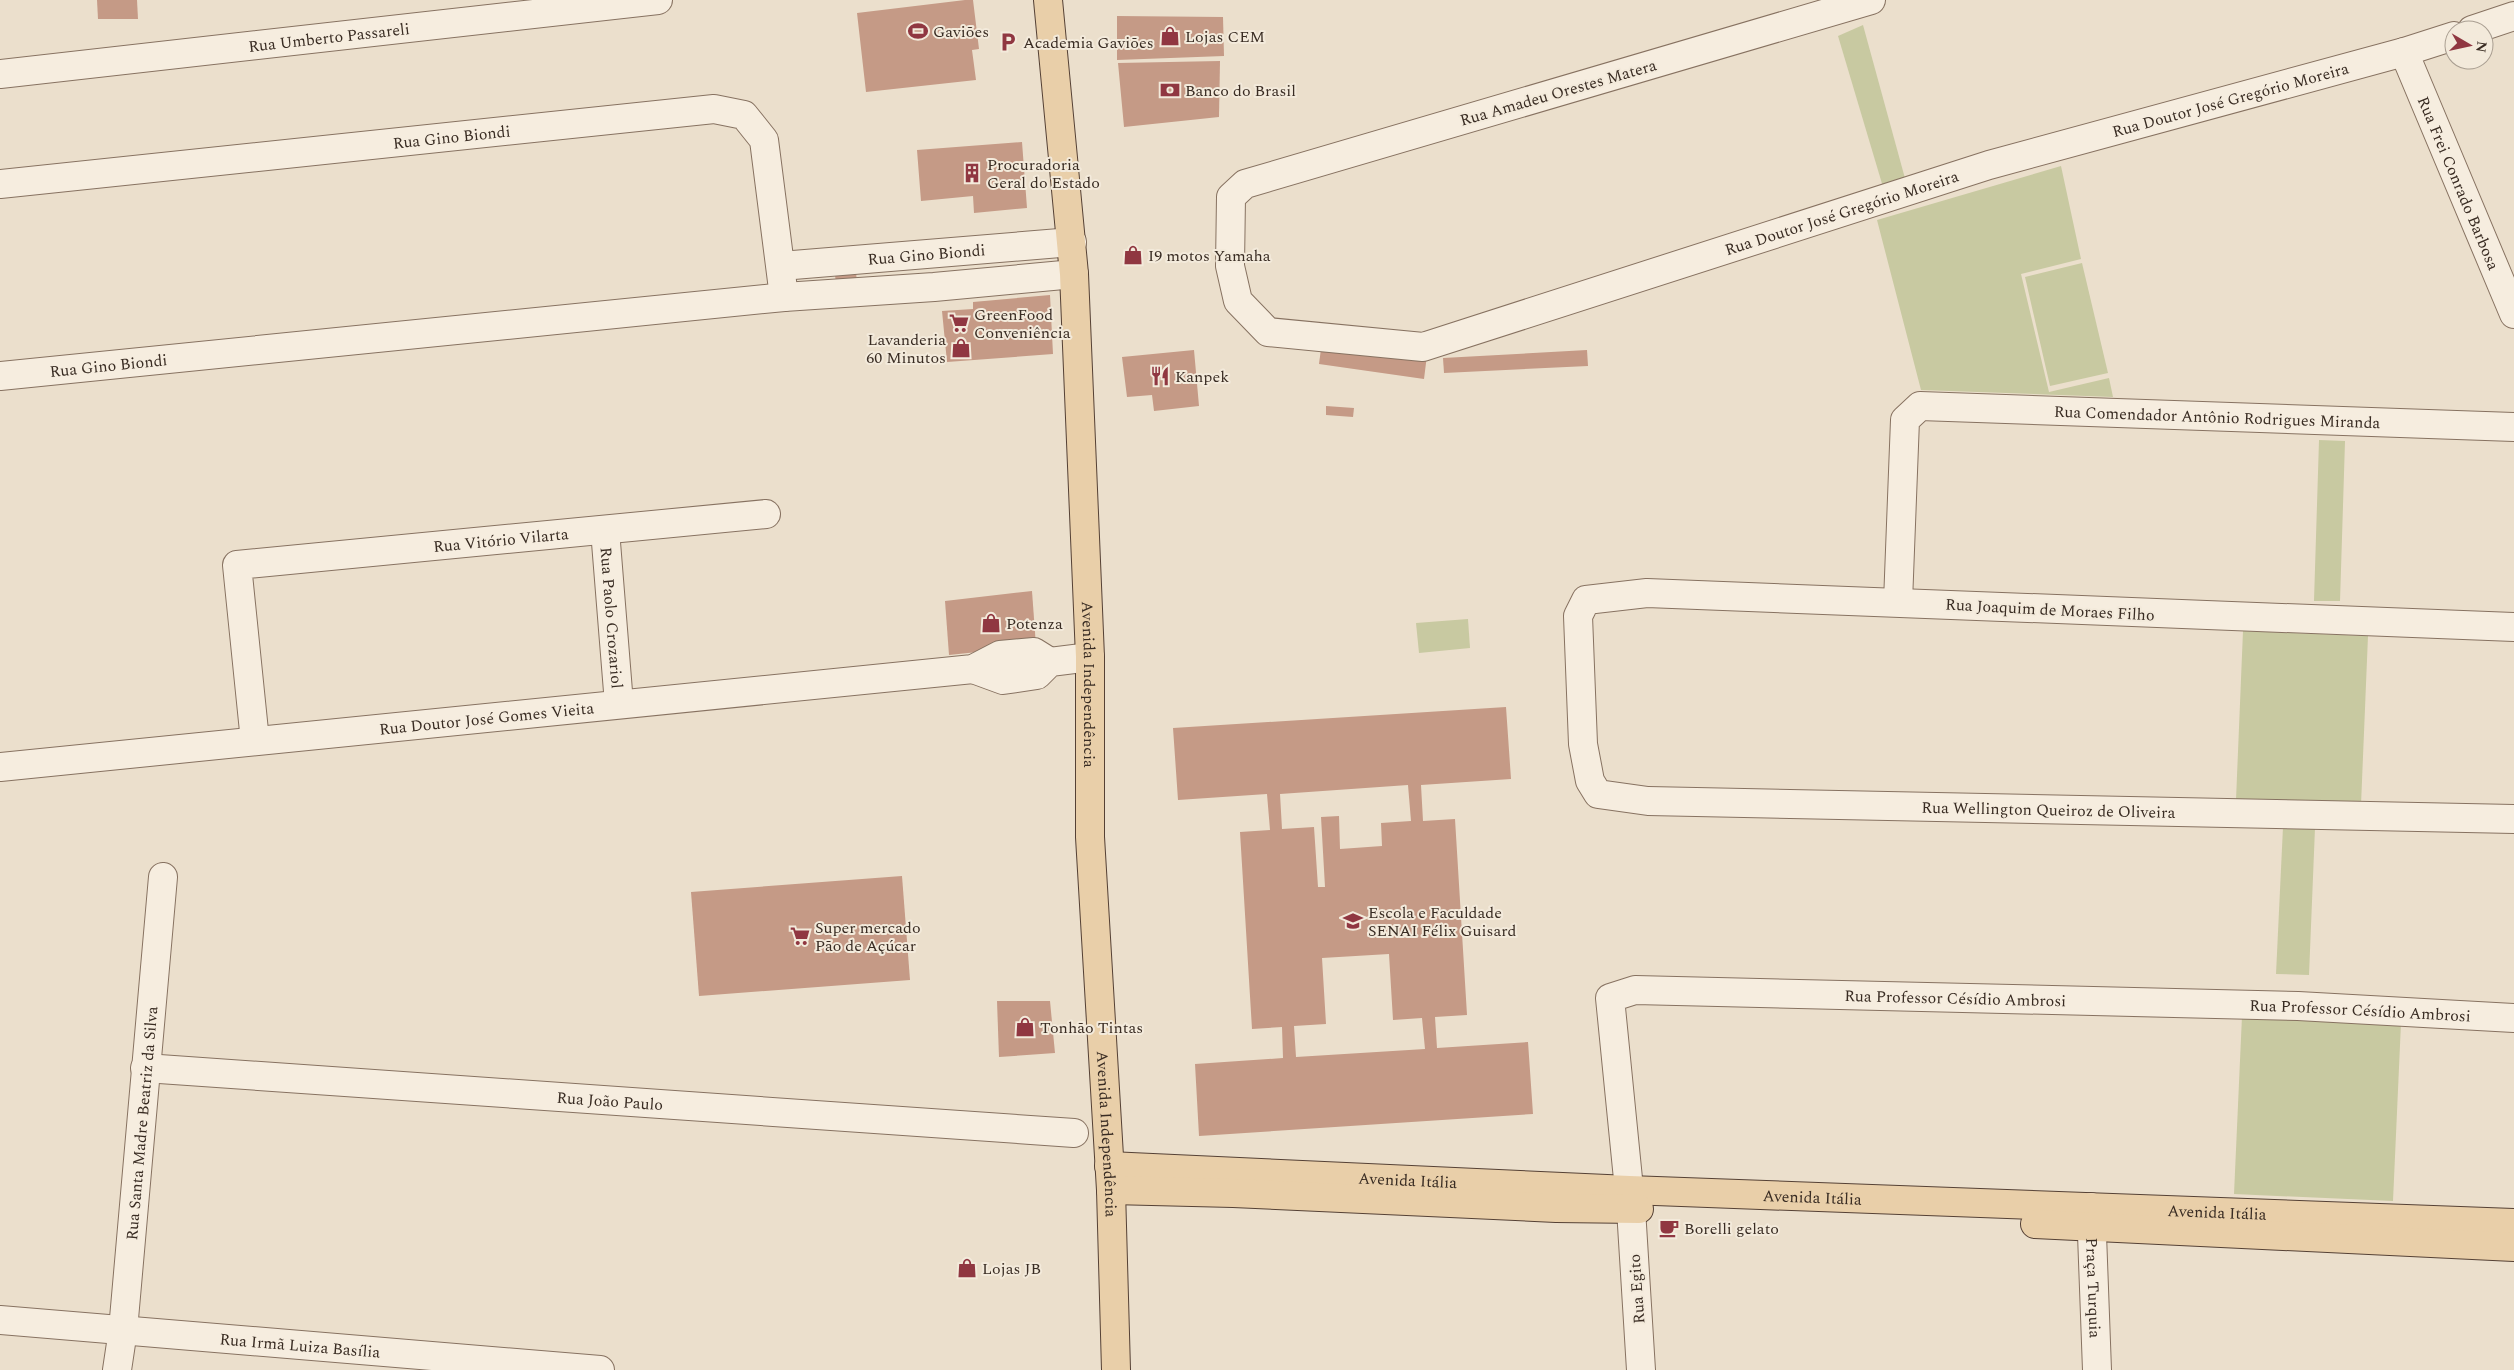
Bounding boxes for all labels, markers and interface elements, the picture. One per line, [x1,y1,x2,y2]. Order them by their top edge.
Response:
street label: Rua Umberto Passareli [247,17,411,59]
sports icon: Gaviões [907,20,929,42]
place label: Gaviões [933,20,989,44]
north arrow [2444,20,2494,70]
shop icon: Lojas CEM [1159,25,1181,47]
place label: Lojas CEM [1185,25,1265,49]
parking icon: Academia Gaviões [997,31,1019,53]
place label: Academia Gaviões [1023,31,1154,55]
text: N [2470,40,2493,54]
street label: Rua Amadeu Orestes Matera [1457,53,1660,133]
street label: Rua Doutor José Gregório Moreira [2109,57,2352,144]
bank icon: Banco do Brasil [1159,79,1181,101]
place label: Banco do Brasil [1185,79,1296,103]
street label: Rua Frei Conrado Barbosa [2411,93,2505,274]
street label: Rua Gino Biondi [392,119,512,156]
place label: Procuradoria Geral do Estado [987,153,1100,195]
building icon: Procuradoria Geral do Estado [961,162,983,184]
street label: Rua Doutor José Gregório Moreira [1722,164,1962,262]
street label: Rua Gino Biondi [867,238,986,272]
shop icon: I9 motos Yamaha [1122,244,1144,266]
place label: I9 motos Yamaha [1148,244,1271,268]
place label: GreenFood Conveniência [974,303,1071,345]
supermarket icon: GreenFood Conveniência [948,312,970,334]
place label: Lavanderia 60 Minutos [866,328,946,370]
shop icon: Lavanderia 60 Minutos [950,337,972,359]
street label: Rua Gino Biondi [49,348,169,384]
restaurant icon: Kanpek [1149,365,1171,387]
place label: Kanpek [1175,365,1229,389]
street label: Rua Comendador Antônio Rodrigues Miranda [2053,400,2381,435]
street label: Rua Vitório Vilarta [432,522,570,559]
street label: Rua Paolo Crozariol [593,546,629,689]
street label: Rua Joaquim de Moraes Filho [1945,593,2155,627]
street label: Avenida Independência [1075,601,1101,768]
shop icon: Potenza [980,612,1002,634]
place label: Potenza [1006,612,1063,636]
street label: Rua Doutor José Gomes Vieita [378,696,595,742]
street label: Rua Wellington Queiroz de Oliveira [1921,796,2176,825]
place label: Escola e Faculdade SENAI Félix Guisard [1368,901,1517,943]
school or university icon: Escola e Faculdade SENAI Félix Guisard [1342,910,1364,932]
place label: Super mercado Pão de Açúcar [815,916,921,958]
supermarket icon: Super mercado Pão de Açúcar [789,925,811,947]
street label: Rua Professor Césídio Ambrosi [1844,984,2066,1013]
street label: Rua Professor Césídio Ambrosi [2249,994,2471,1029]
street label: Rua Santa Madre Beatriz da Silva [120,1005,165,1241]
shop icon: Tonhão Tintas [1014,1016,1036,1038]
place label: Tonhão Tintas [1040,1016,1143,1040]
street label: Avenida Independência [1090,1050,1123,1218]
street label: Rua João Paulo [556,1086,664,1117]
street label: Avenida Itália [1358,1167,1458,1195]
street label: Avenida Itália [1762,1184,1862,1212]
street label: Avenida Itália [2167,1199,2267,1227]
cafe icon: Borelli gelato [1658,1217,1680,1239]
place label: Borelli gelato [1684,1217,1779,1241]
street label: Praça Turquia [2079,1237,2107,1339]
street label: Rua Egito [1623,1253,1651,1325]
shop icon: Lojas JB [956,1257,978,1279]
place label: Lojas JB [982,1257,1041,1281]
street label: Rua Irmã Luiza Basília [219,1327,381,1365]

